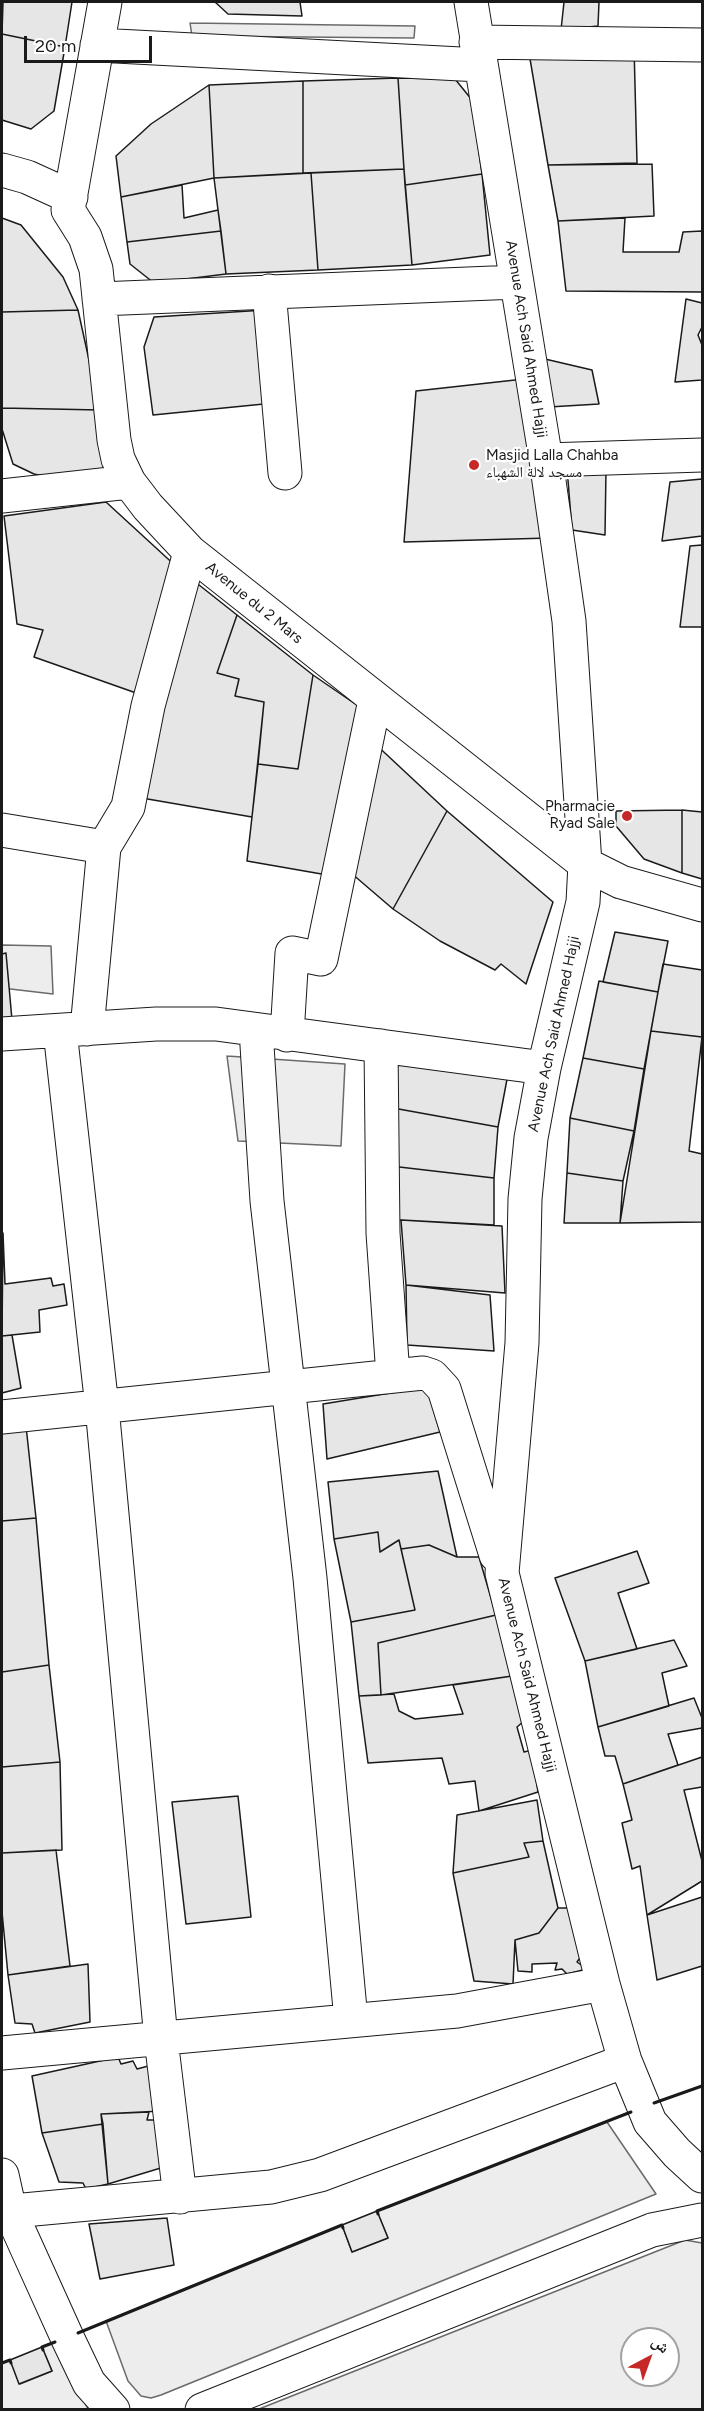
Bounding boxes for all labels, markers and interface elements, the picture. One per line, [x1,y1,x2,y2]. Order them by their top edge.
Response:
scale bar [27,24,154,62]
text: 20 m [35,35,76,57]
street label: Avenue Ach Said Ahmed Hajji [501,239,551,439]
place label: Masjid Lalla Chahba مسجد لالة الشهباء [486,447,618,482]
marker: Masjid Lalla Chahba مسجد لالة الشهباء [467,458,481,472]
street label: Avenue du 2 Mars [202,558,306,648]
place label: Pharmacie Ryad Sale [545,798,615,833]
marker: Pharmacie Ryad Sale [620,809,634,823]
street label: Avenue Ach Said Ahmed Hajji [524,934,584,1134]
street label: Avenue Ach Said Ahmed Hajji [494,1576,560,1774]
north arrow [620,2327,680,2387]
text: ش [648,2332,673,2357]

